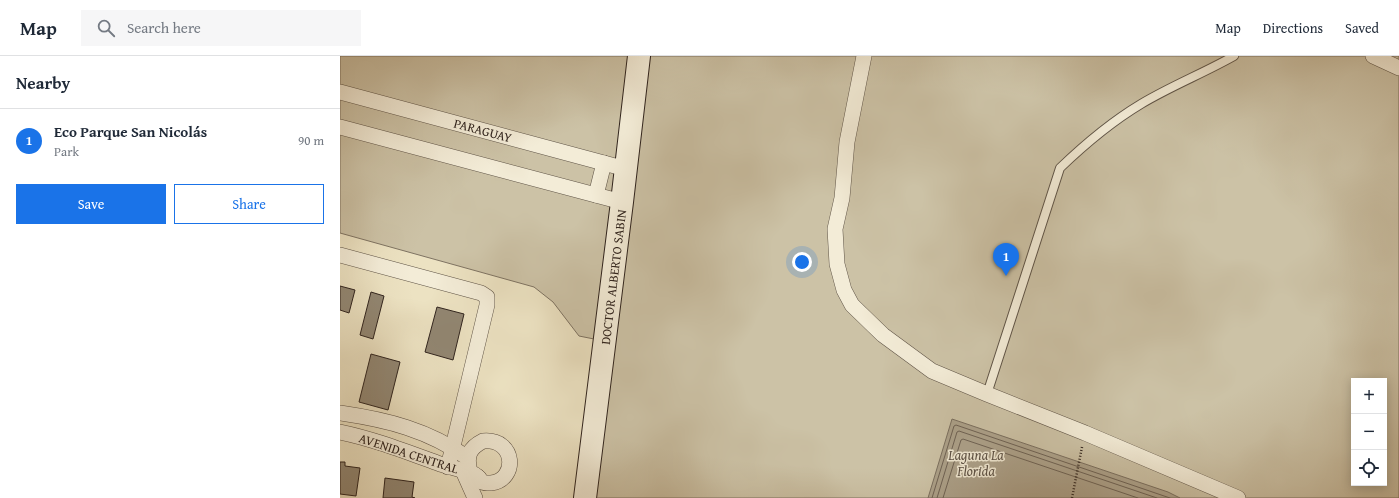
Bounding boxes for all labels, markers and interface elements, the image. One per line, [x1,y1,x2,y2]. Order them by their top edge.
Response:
search box [81,10,361,46]
text: Map [20,14,57,42]
icon: search [95,17,117,39]
text: Search here [127,17,201,38]
text: Map [1215,18,1241,38]
text: Directions [1263,18,1323,38]
text: Saved [1345,18,1379,38]
text: Nearby [16,70,70,95]
street label: PARAGUAY [452,114,514,147]
text: Eco Parque San Nicolás [54,121,207,142]
text: 1 [26,131,32,150]
text: 90 m [298,131,324,150]
text: Park [54,142,79,161]
button: Save [16,184,166,224]
button: Share [174,184,324,224]
street label: DOCTOR ALBERTO SABIN [596,208,631,346]
pin: 1 [993,243,1019,276]
your location [792,252,812,272]
map controls [1351,378,1387,486]
button: + [1351,378,1387,414]
button: − [1351,414,1387,450]
street label: AVENIDA CENTRAL [357,428,462,479]
water label: Laguna La Florida [947,445,1004,481]
button: locate [1351,450,1387,486]

